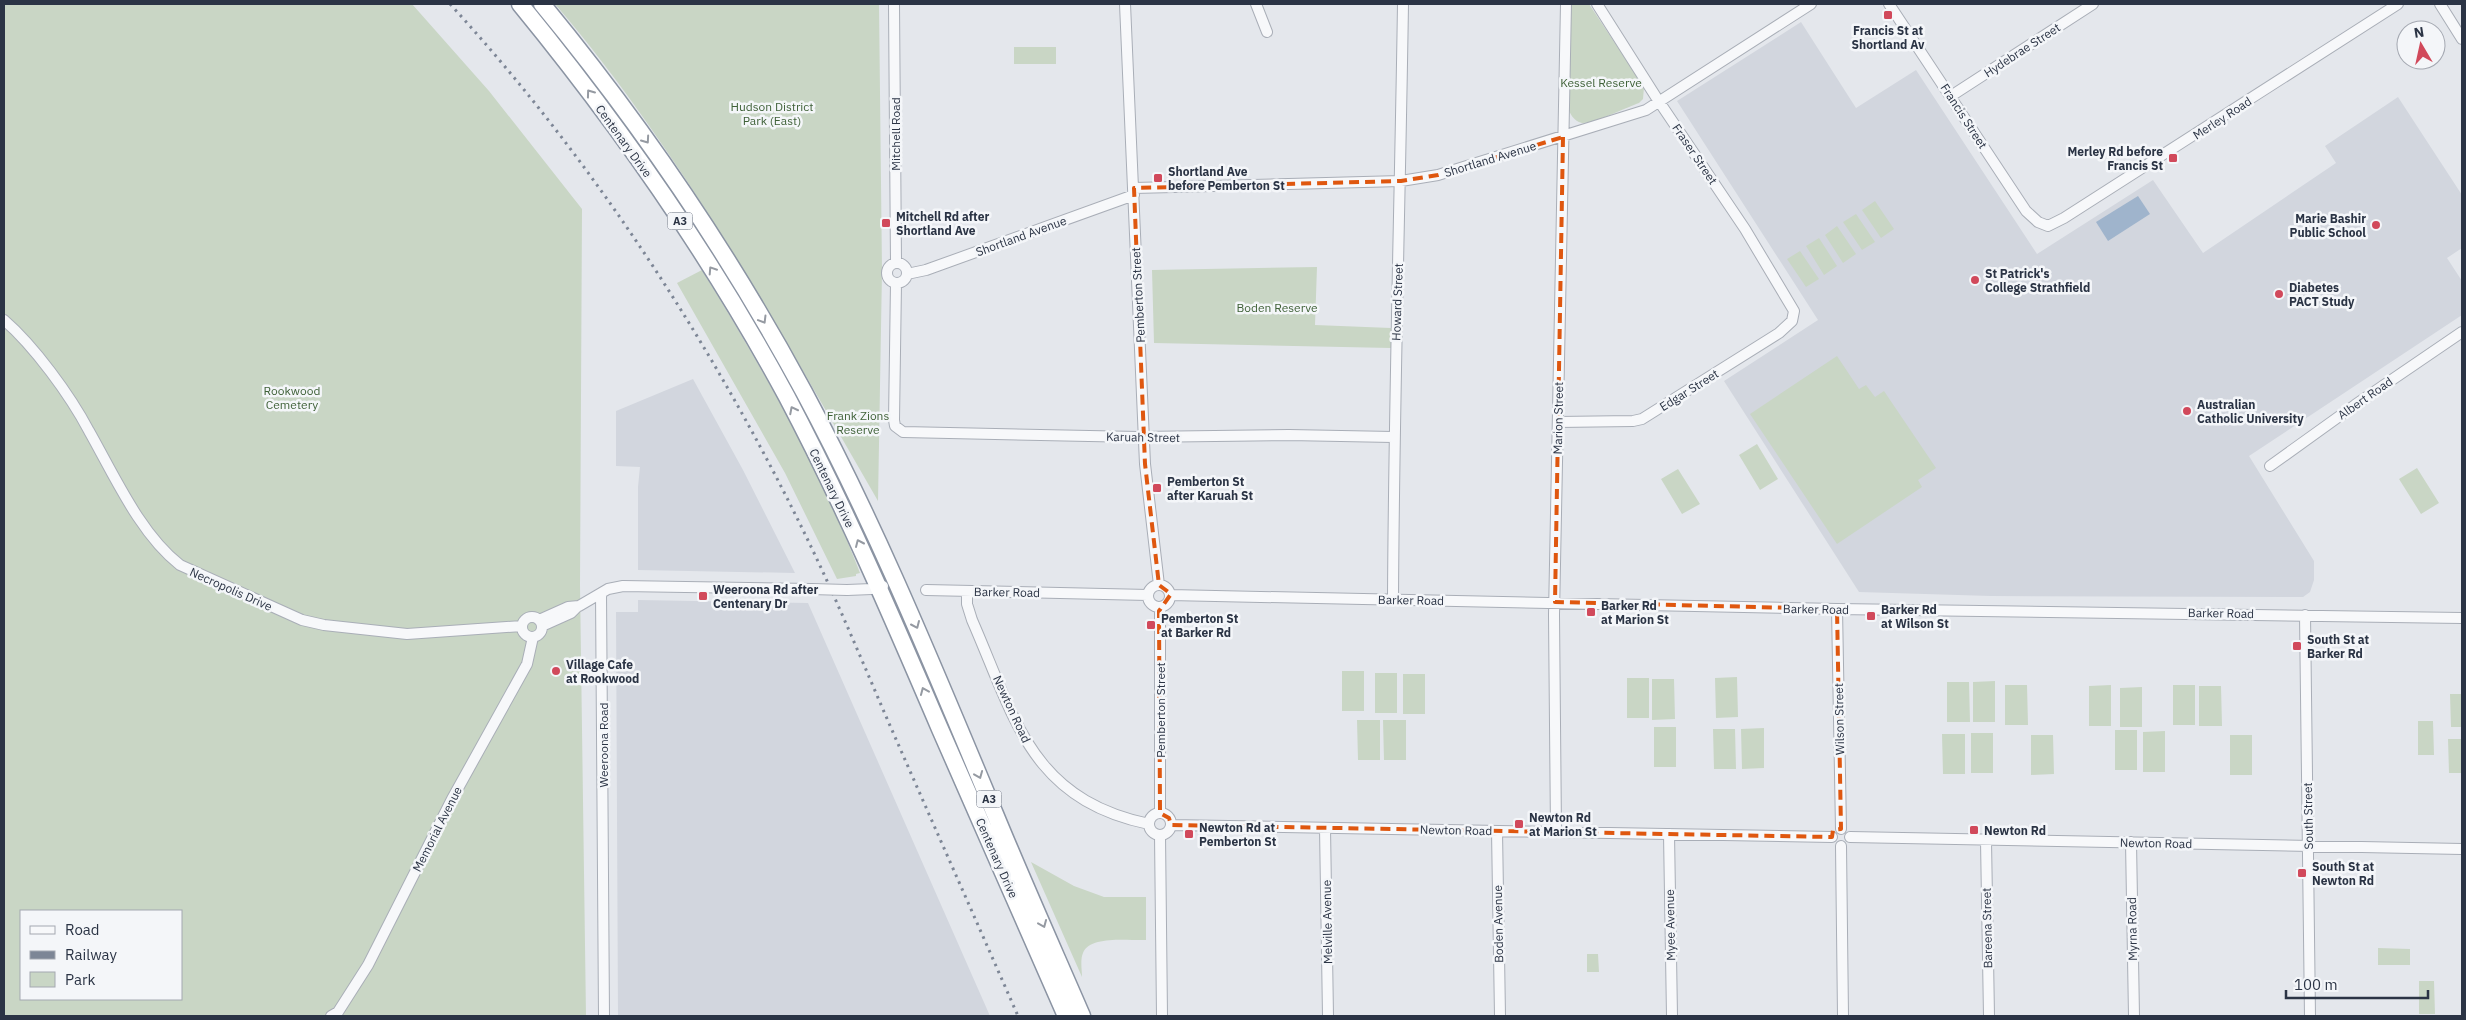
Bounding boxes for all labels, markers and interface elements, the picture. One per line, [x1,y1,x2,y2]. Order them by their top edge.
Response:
marker: Francis St at Shortland Av [1882,9,1894,21]
street label: Hydebrae Street [1981,20,2063,80]
north arrow [2396,20,2446,70]
text: N [2413,22,2425,42]
place label: Francis St at Shortland Av [1852,23,1925,52]
park label: Kessel Reserve [1560,75,1642,90]
street label: Francis Street [1937,81,1991,151]
one-way arrow [587,89,596,99]
street label: Merley Road [2190,93,2254,143]
street label: Mitchell Road [888,97,903,171]
park label: Hudson District Park (East) [730,99,814,128]
street label: Centenary Drive [593,102,656,181]
street label: Fraser Street [1669,121,1721,187]
one-way arrow [640,134,649,144]
street label: Shortland Avenue [1442,138,1538,180]
place label: Merley Rd before Francis St [2067,144,2163,173]
marker: Merley Rd before Francis St [2167,152,2179,164]
place label: Shortland Ave before Pemberton St [1168,164,1285,193]
marker: Shortland Ave before Pemberton St [1152,172,1164,184]
place label: Mitchell Rd after Shortland Ave [896,209,989,238]
place label: Marie Bashir Public School [2290,211,2366,240]
road number: A3 [668,212,692,230]
street label: Shortland Avenue [974,212,1069,259]
marker: Mitchell Rd after Shortland Ave [880,217,892,229]
marker: Marie Bashir Public School [2370,219,2382,231]
street label: Pemberton Street [1128,247,1148,343]
street label: Howard Street [1388,263,1406,341]
one-way arrow [709,266,718,276]
place label: St Patrick's College Strathfield [1985,266,2090,295]
marker: St Patrick's College Strathfield [1969,274,1981,286]
place label: Diabetes PACT Study [2289,280,2355,309]
marker: Diabetes PACT Study [2273,288,2285,300]
park label: Boden Reserve [1236,300,1318,315]
one-way arrow [756,315,766,324]
street label: Edgar Street [1657,366,1721,414]
street label: Albert Road [2335,374,2395,422]
street label: Marion Street [1550,381,1566,455]
park label: Rookwood Cemetery [264,383,320,412]
place label: Australian Catholic University [2197,397,2304,426]
marker: Australian Catholic University [2181,405,2193,417]
one-way arrow [789,407,799,416]
park label: Frank Zions Reserve [827,408,889,437]
street label: Karuah Street [1106,429,1180,445]
street label: Centenary Drive [806,446,858,530]
place label: Pemberton St after Karuah St [1167,474,1253,503]
marker: Pemberton St after Karuah St [1151,482,1163,494]
one-way arrow [854,539,865,548]
street label: Necropolis Drive [187,564,275,614]
place label: Weeroona Rd after Centenary Dr [713,582,818,611]
street label: Barker Road [974,584,1040,600]
marker: Weeroona Rd after Centenary Dr [697,590,709,602]
street label: Barker Road [1378,592,1444,608]
place label: Barker Rd at Marion St [1601,598,1669,627]
street label: Barker Road [1783,601,1849,617]
place label: Barker Rd at Wilson St [1881,602,1949,631]
street label: Barker Road [2188,605,2254,621]
marker: Barker Rd at Marion St [1585,606,1597,618]
marker: Barker Rd at Wilson St [1865,610,1877,622]
place label: Pemberton St at Barker Rd [1161,611,1239,640]
marker: Pemberton St at Barker Rd [1145,619,1157,631]
one-way arrow [910,620,921,629]
place label: South St at Barker Rd [2307,632,2370,661]
marker: South St at Barker Rd [2291,640,2303,652]
place label: Village Cafe at Rookwood [566,657,639,686]
street label: Pemberton Street [1153,662,1168,758]
marker: Village Cafe at Rookwood [550,665,562,677]
street label: Newton Road [990,673,1034,745]
street label: Wilson Street [1831,683,1847,755]
one-way arrow [919,687,930,696]
street label: Weeroona Road [596,702,611,788]
one-way arrow [973,770,983,779]
street label: South Street [2300,782,2316,850]
street label: Memorial Avenue [409,784,465,874]
road number: A3 [976,791,1002,808]
place label: Newton Rd at Marion St [1529,810,1597,839]
street label: Centenary Drive [973,816,1022,901]
marker: Newton Rd at Marion St [1513,818,1525,830]
place label: Newton Rd at Pemberton St [1199,820,1277,849]
street label: Newton Road [1420,822,1492,838]
place label: Newton Rd [1984,823,2046,838]
marker: Newton Rd [1968,824,1980,836]
marker: Newton Rd at Pemberton St [1183,828,1195,840]
street label: Newton Road [2120,835,2192,851]
place label: South St at Newton Rd [2312,859,2375,888]
marker: South St at Newton Rd [2296,867,2308,879]
street label: Melville Avenue [1319,879,1335,964]
street label: Boden Avenue [1490,885,1506,963]
street label: Bareena Street [1979,888,1995,968]
street label: Myee Avenue [1662,889,1678,961]
street label: Myrna Road [2124,897,2140,961]
legend [20,910,182,1000]
one-way arrow [1036,919,1047,928]
text: Road [65,920,100,939]
text: Railway [65,945,118,964]
scale bar [2286,968,2428,1000]
text: Park [65,970,95,989]
text: 100 m [2294,975,2338,994]

